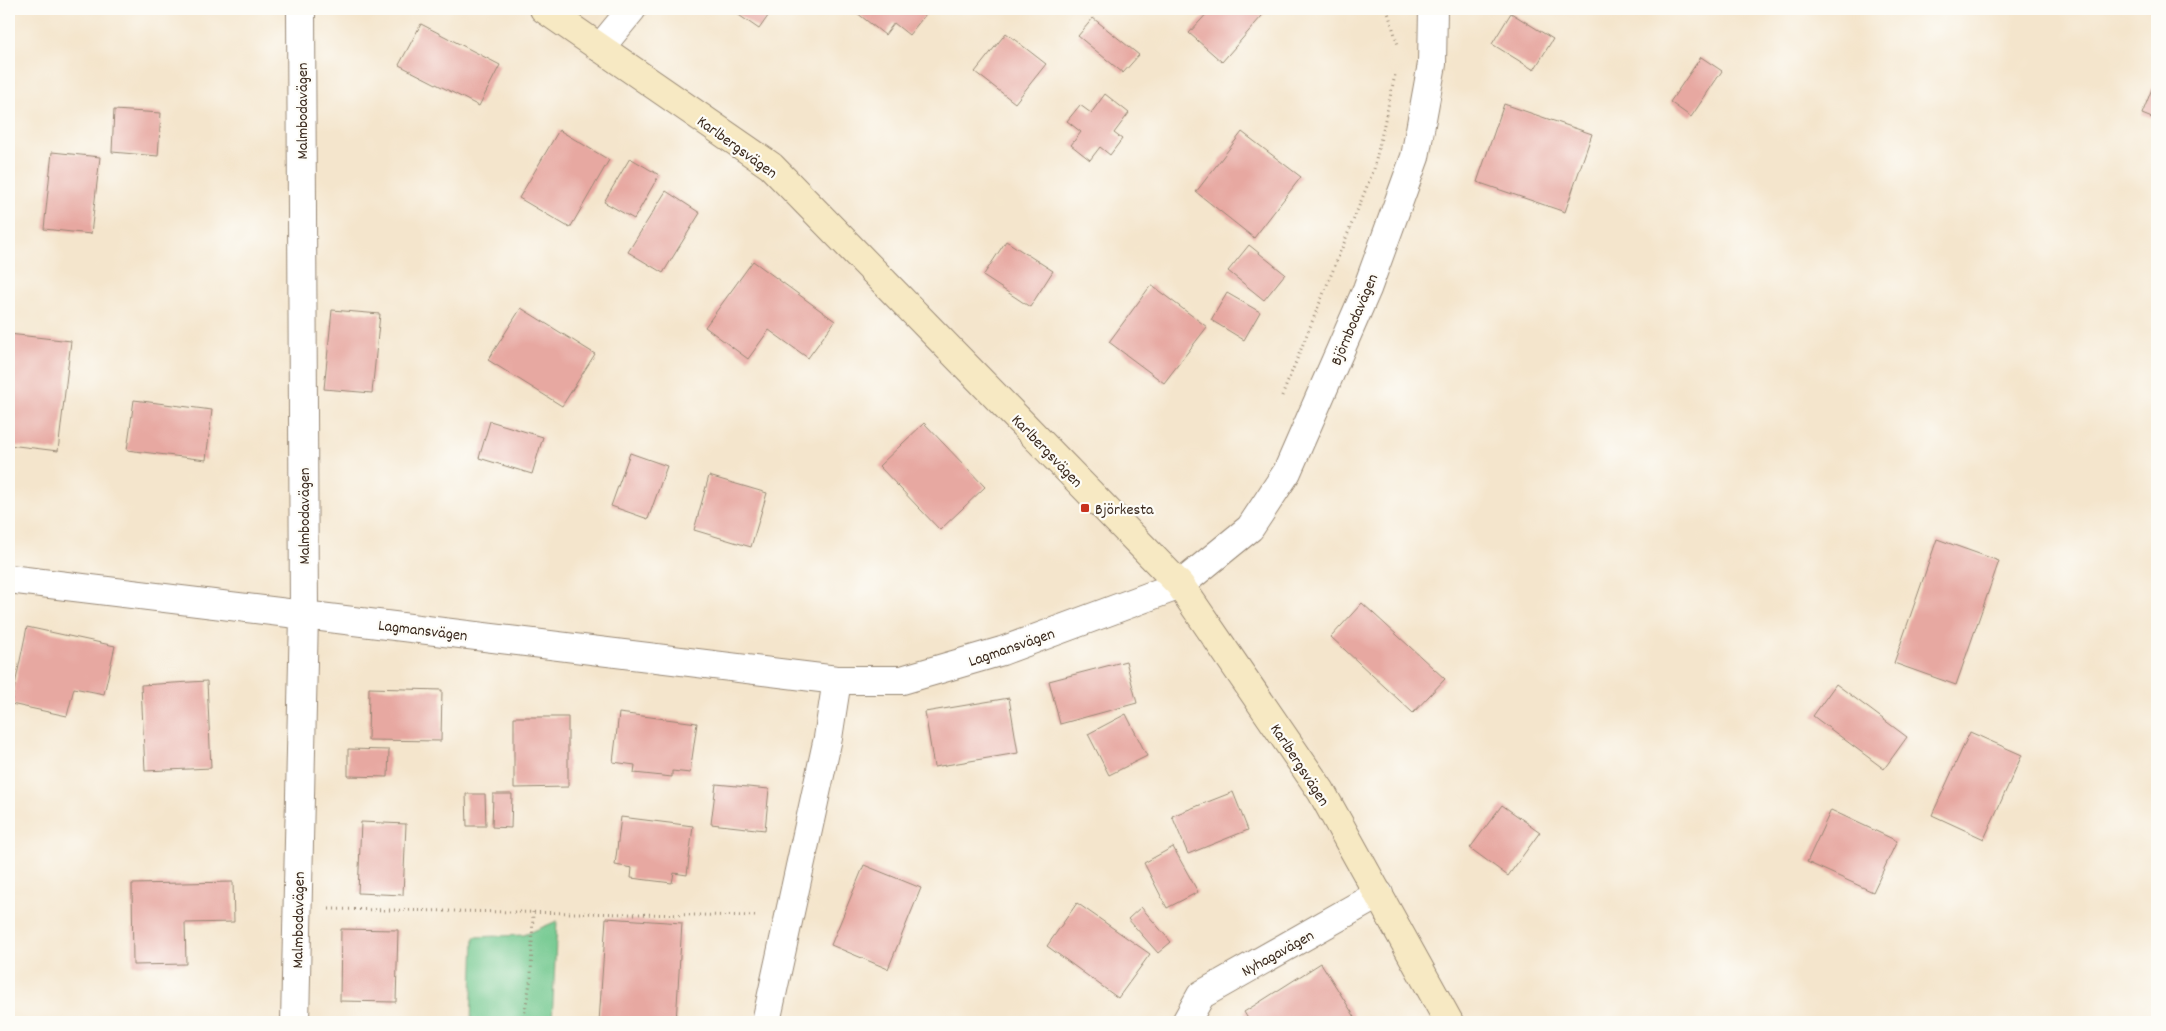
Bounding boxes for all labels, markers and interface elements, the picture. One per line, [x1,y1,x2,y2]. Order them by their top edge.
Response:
street label: Malmbodavägen [292,63,315,159]
street label: Karlbergsvägen [692,111,781,185]
street label: Björnbodavägen [1326,271,1385,369]
street label: Karlbergsvägen [1005,410,1087,494]
street label: Malmbodavägen [294,468,317,564]
place label: Björkesta [1095,499,1154,522]
marker: Björkesta [1079,502,1091,514]
street label: Lagmansvägen [377,615,469,648]
street label: Lagmansvägen [966,623,1058,674]
street label: Karlbergsvägen [1264,720,1334,811]
street label: Malmbodavägen [287,871,312,969]
street label: Nyhagavägen [1238,925,1319,984]

